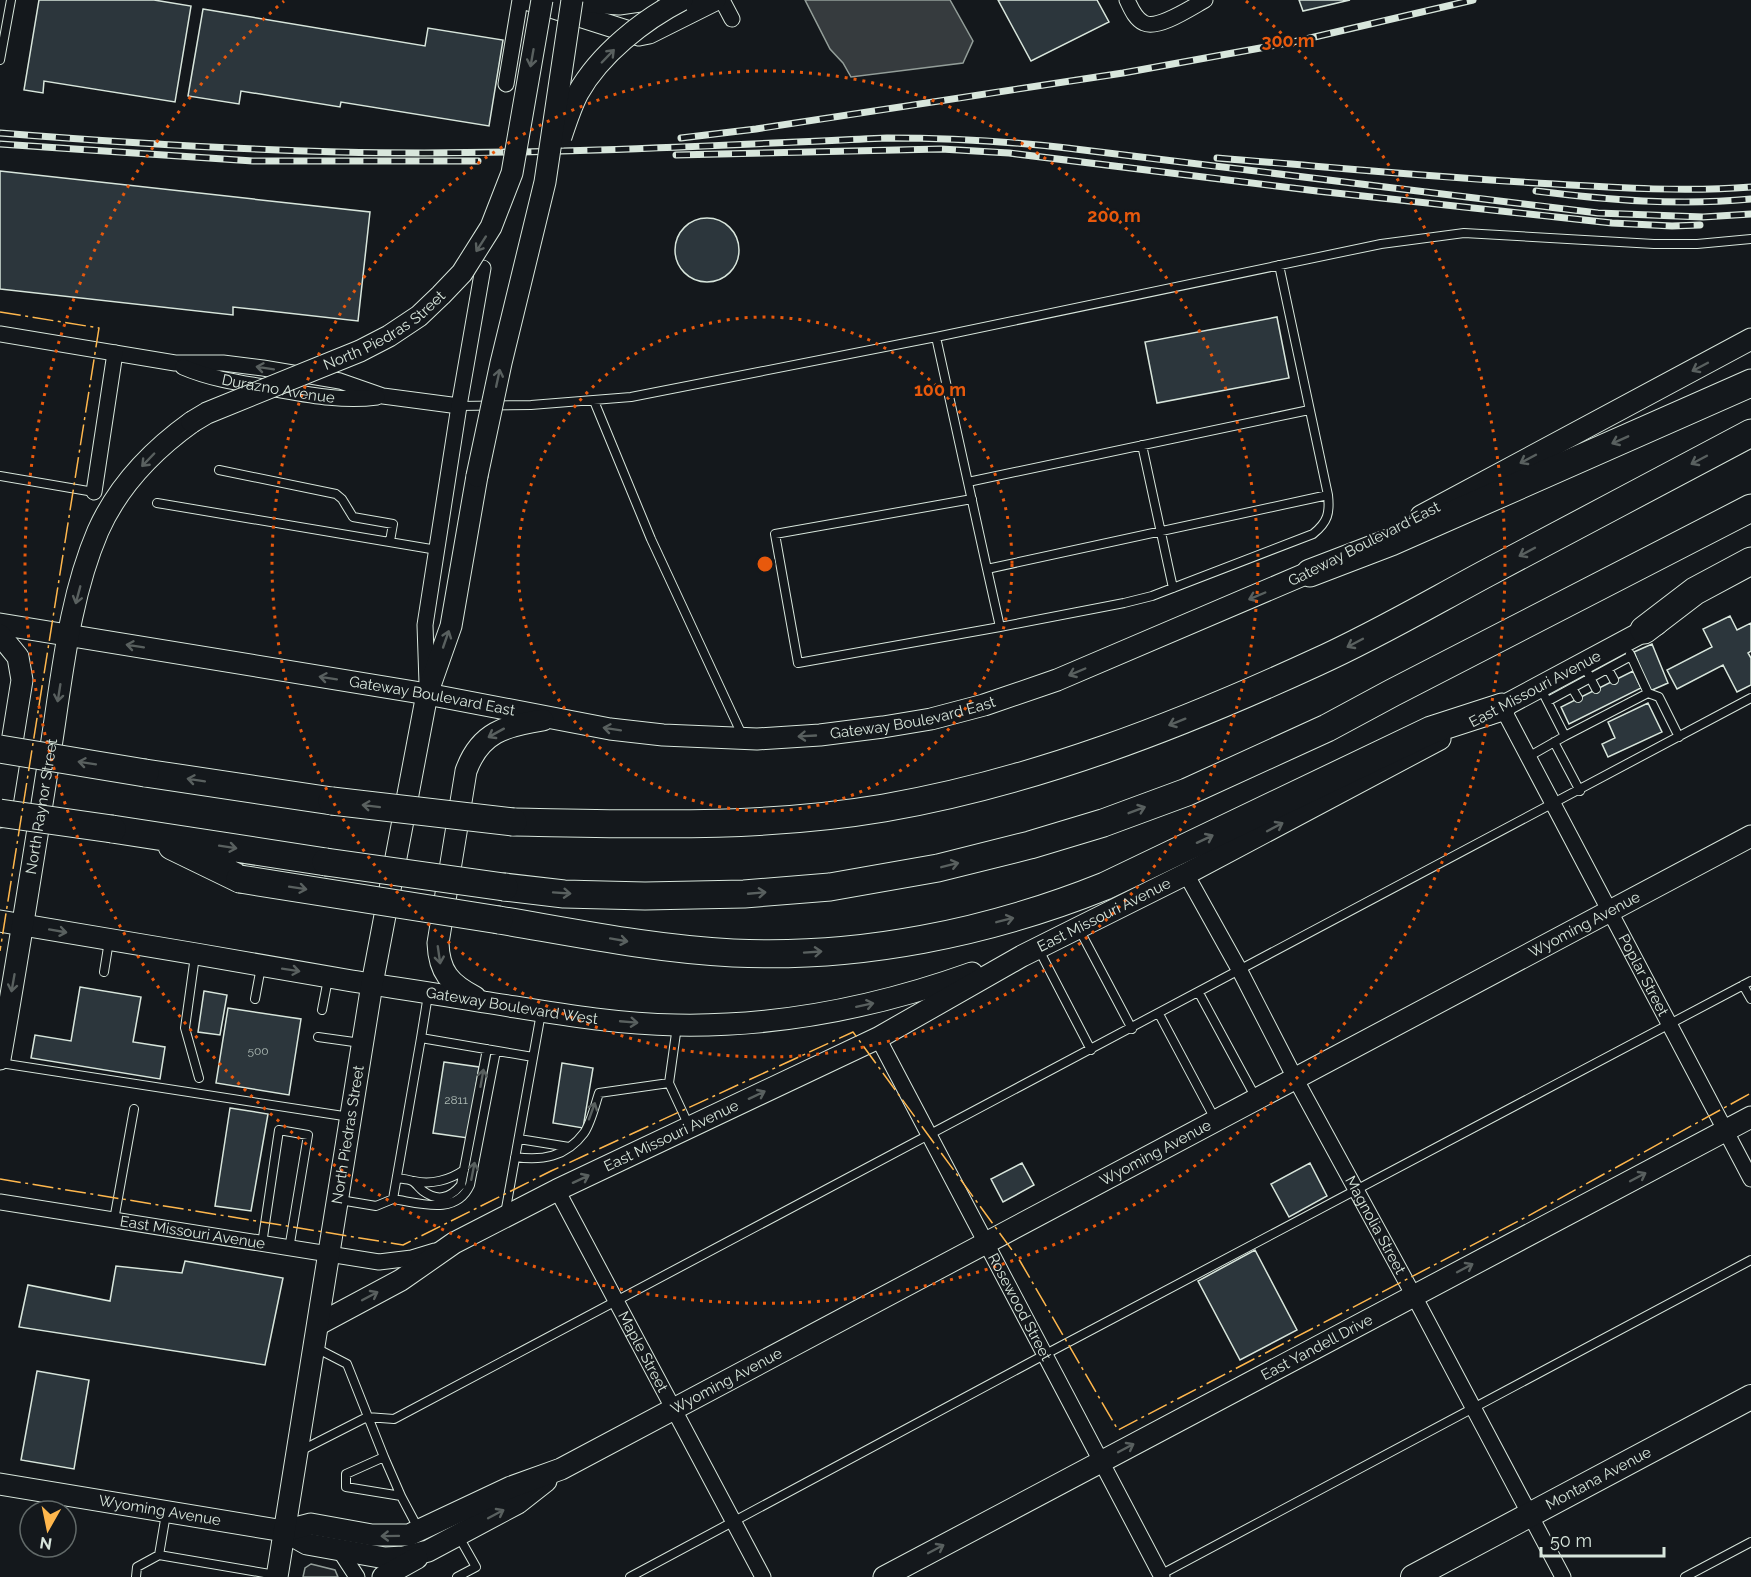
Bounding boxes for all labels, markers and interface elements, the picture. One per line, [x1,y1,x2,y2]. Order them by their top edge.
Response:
text: 300 m [1261,30,1315,51]
one-way arrow [526,47,537,67]
one-way arrow [600,49,615,64]
text: 200 m [1087,205,1141,226]
one-way arrow [475,235,487,252]
street label: North Piedras Street [321,287,449,374]
one-way arrow [1691,362,1709,373]
one-way arrow [256,363,276,374]
one-way arrow [493,369,504,388]
street label: Durazno Avenue [220,371,336,407]
text: 100 m [914,379,966,400]
one-way arrow [1612,435,1630,446]
one-way arrow [140,452,155,467]
one-way arrow [1520,453,1537,465]
one-way arrow [1691,455,1709,466]
street label: Gateway Boulevard East [1285,498,1443,590]
one-way arrow [1519,546,1536,558]
centre of rings [755,554,775,574]
one-way arrow [71,585,83,604]
one-way arrow [1248,591,1266,603]
one-way arrow [442,630,453,649]
one-way arrow [1346,638,1364,649]
one-way arrow [126,640,146,651]
street label: East Missouri Avenue [1466,647,1604,731]
one-way arrow [1068,667,1086,678]
one-way arrow [318,672,338,683]
street label: Gateway Boulevard East [348,672,517,720]
one-way arrow [54,682,65,702]
street label: Gateway Boulevard East [829,693,998,743]
one-way arrow [1168,717,1186,728]
one-way arrow [603,723,623,734]
one-way arrow [488,727,505,739]
one-way arrow [797,731,817,742]
street label: North Raynor Street [22,737,61,876]
one-way arrow [78,758,98,769]
one-way arrow [187,775,207,786]
one-way arrow [362,800,382,811]
one-way arrow [1127,804,1146,815]
one-way arrow [1266,821,1283,833]
one-way arrow [1195,832,1213,844]
one-way arrow [218,841,238,852]
one-way arrow [940,859,959,871]
street label: East Missouri Avenue [1034,874,1174,956]
one-way arrow [288,883,307,894]
one-way arrow [747,887,767,898]
one-way arrow [552,888,572,899]
street label: Wyoming Avenue [1526,888,1643,962]
one-way arrow [995,914,1014,926]
one-way arrow [47,926,67,937]
street label: Poplar Street [1614,931,1672,1019]
one-way arrow [608,935,628,946]
one-way arrow [434,945,445,965]
one-way arrow [803,946,823,957]
one-way arrow [281,965,301,976]
one-way arrow [7,972,18,992]
street label: Gateway Boulevard West [425,983,599,1028]
one-way arrow [855,999,874,1010]
one-way arrow [619,1017,639,1028]
house number: 500 [247,1044,269,1058]
street label: North Piedras Street [328,1064,368,1205]
one-way arrow [476,1069,487,1089]
one-way arrow [748,1089,766,1101]
house number: 2811 [444,1093,468,1107]
street label: East Missouri Avenue [601,1096,742,1175]
one-way arrow [588,1102,599,1121]
street label: Wyoming Avenue [1097,1116,1214,1190]
one-way arrow [468,1162,479,1181]
one-way arrow [1628,1171,1646,1182]
one-way arrow [571,1172,589,1184]
street label: Magnolia Street [1341,1173,1409,1277]
street label: East Missouri Avenue [119,1212,267,1253]
street label: Rosewood Street [984,1250,1055,1364]
one-way arrow [1456,1262,1474,1274]
one-way arrow [361,1290,379,1301]
street label: Maple Street [614,1308,672,1395]
street label: East Yandell Drive [1258,1310,1376,1384]
street label: Wyoming Avenue [668,1344,785,1418]
one-way arrow [1117,1442,1135,1453]
street label: Montana Avenue [1543,1443,1654,1514]
street label: Wyoming Avenue [97,1491,222,1529]
north arrow [18,1499,78,1559]
one-way arrow [487,1508,504,1520]
scale bar [1541,1520,1664,1558]
one-way arrow [381,1530,401,1541]
text: 50 m [1550,1530,1592,1551]
text: N [38,1533,53,1554]
one-way arrow [926,1543,944,1555]

